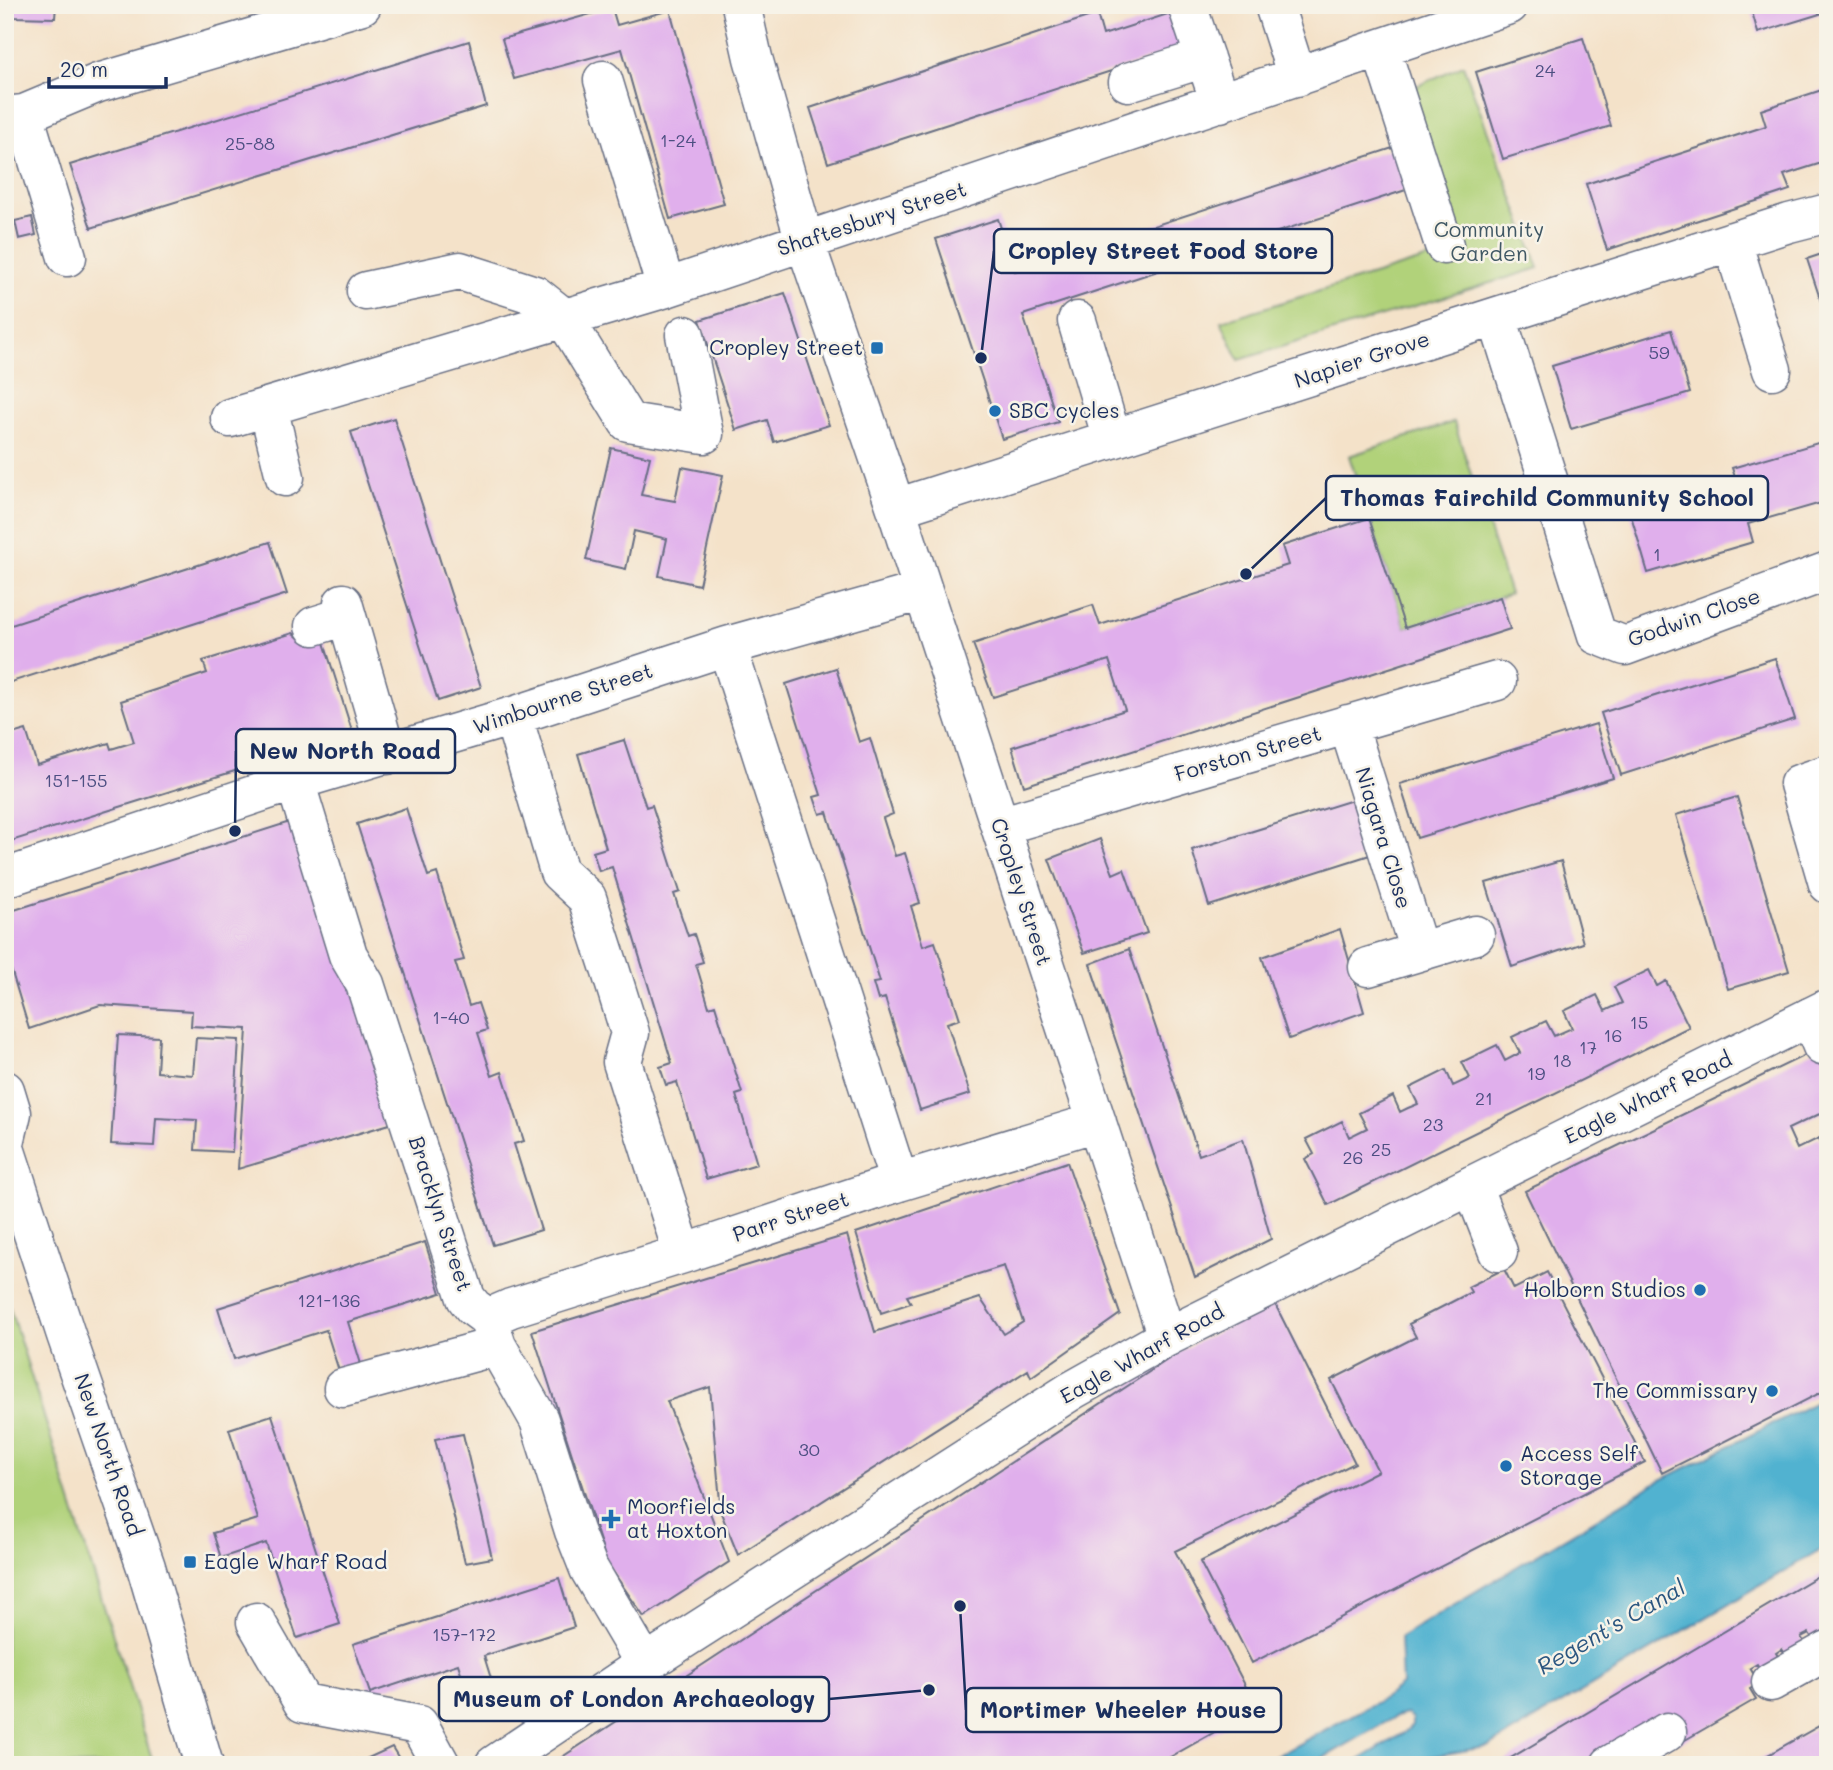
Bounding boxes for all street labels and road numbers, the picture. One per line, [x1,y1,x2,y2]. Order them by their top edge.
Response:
street label: Shaftesbury Street [774,174,970,261]
street label: Napier Grove [1290,324,1433,393]
street label: Godwin Close [1624,581,1763,652]
street label: Wimbourne Street [469,656,656,739]
street label: Forston Street [1171,719,1324,786]
street label: Niagara Close [1350,764,1419,912]
street label: Cropley Street [986,814,1059,969]
street label: Eagle Wharf Road [1559,1044,1736,1149]
street label: Bracklyn Street [404,1133,479,1295]
street label: Parr Street [729,1184,852,1247]
street label: Eagle Wharf Road [1055,1296,1228,1409]
street label: New North Road [69,1370,150,1539]

